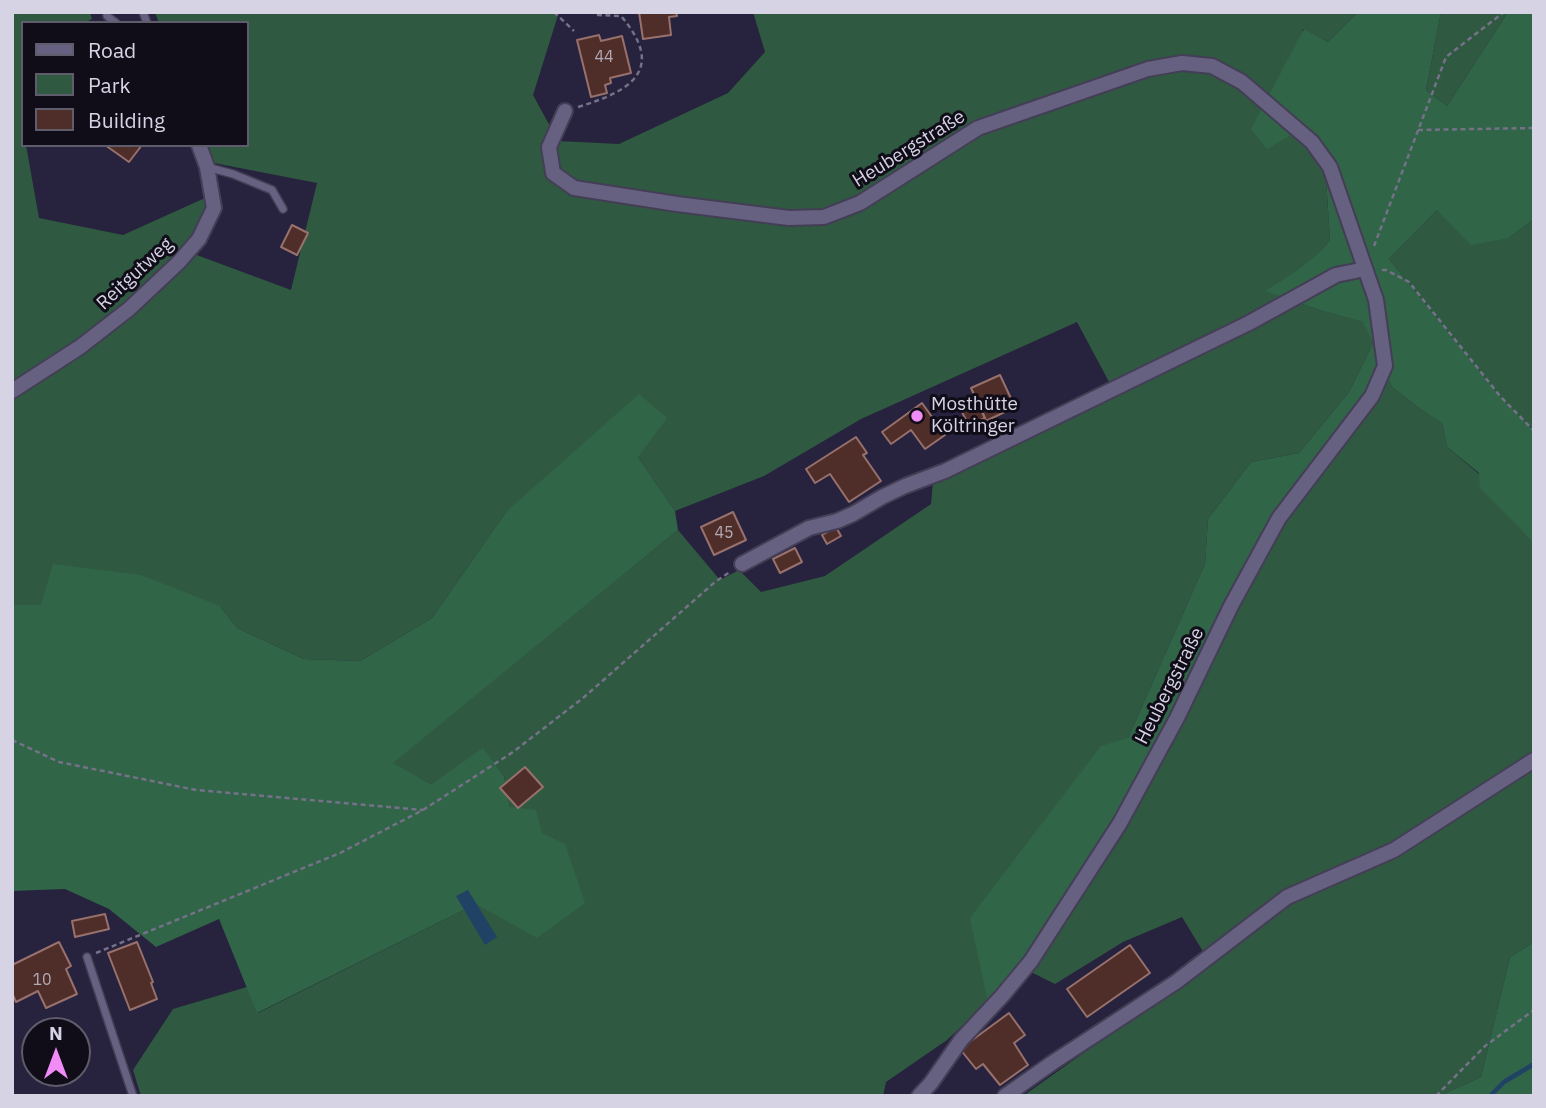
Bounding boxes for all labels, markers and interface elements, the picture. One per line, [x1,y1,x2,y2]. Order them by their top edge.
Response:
legend [21,21,248,147]
text: Road [88,36,136,64]
house number: 44 [594,47,614,67]
text: Park [88,71,131,99]
street label: Heubergstraße [849,105,969,193]
text: Building [88,106,165,134]
street label: Reitgutweg [92,233,178,315]
place label: Mosthütte Költringer [931,394,1018,438]
marker: Mosthütte Költringer [909,408,925,424]
house number: 45 [714,523,734,543]
street label: Heubergstraße [1131,624,1209,748]
house number: 10 [32,970,52,990]
north arrow [21,1017,91,1087]
text: N [49,1021,63,1045]

